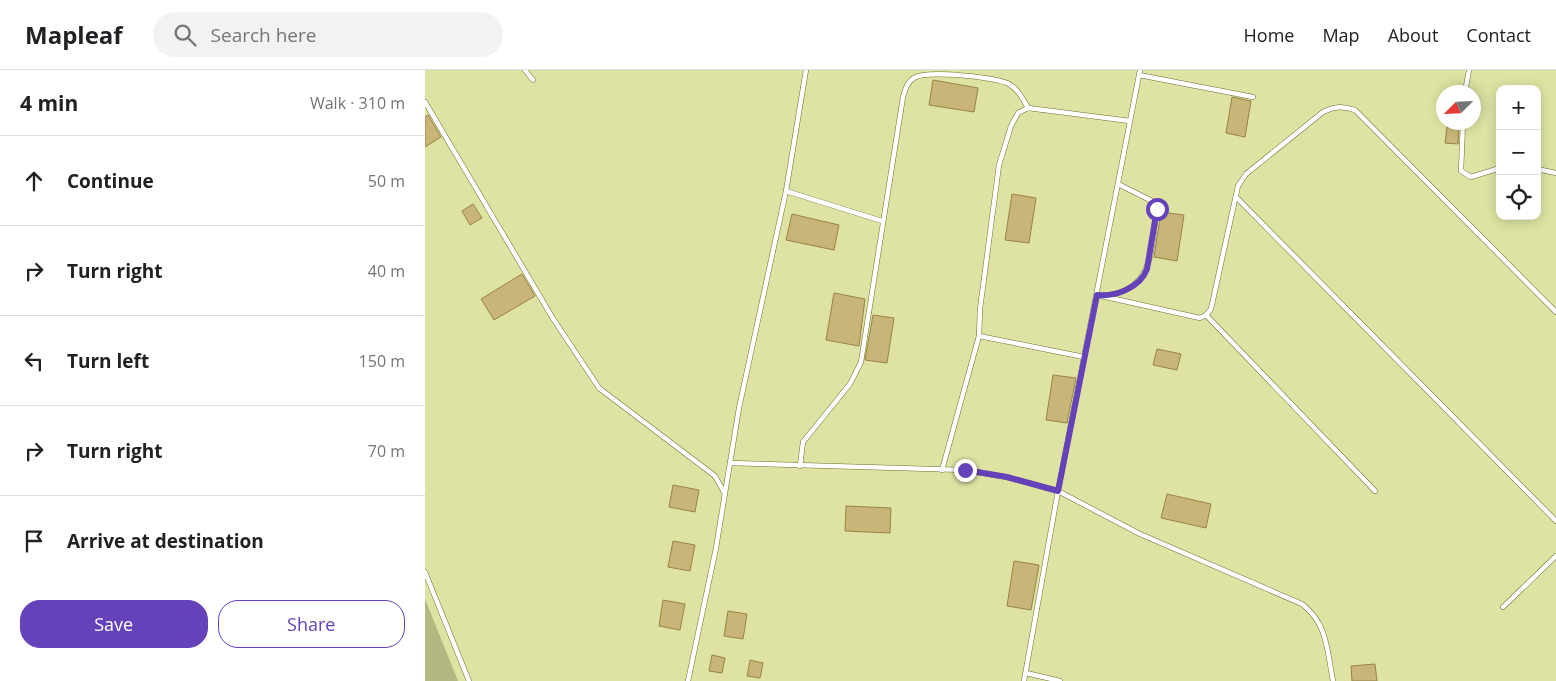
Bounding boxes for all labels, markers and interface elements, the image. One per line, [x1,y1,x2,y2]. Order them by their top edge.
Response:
search box [153,12,503,57]
text: Mapleaf [25,18,123,51]
icon: search [171,21,199,49]
text: Search here [211,22,316,48]
text: Home [1244,23,1294,47]
text: Map [1322,23,1360,47]
text: About [1388,23,1438,47]
text: Contact [1466,23,1531,47]
north arrow [1436,85,1481,130]
map controls [1496,85,1541,220]
button: + [1496,85,1541,130]
text: 4 min [20,89,78,117]
text: Walk · 310 m [310,92,405,114]
button: − [1496,130,1541,175]
icon: ahead [20,167,48,195]
text: Continue [67,168,154,194]
text: 50 m [368,170,405,192]
button: locate [1496,175,1541,220]
route start [1146,198,1169,221]
icon: right [20,257,48,285]
text: Turn right [67,258,162,284]
text: 40 m [368,260,405,282]
icon: left [20,347,48,375]
text: Turn left [67,348,149,374]
text: 150 m [359,350,405,372]
icon: right [20,437,48,465]
text: Turn right [67,438,162,464]
text: 70 m [368,440,405,462]
route end [954,459,977,482]
icon: arrive [20,527,48,555]
text: Arrive at destination [67,528,264,554]
button: Save [20,600,208,648]
button: Share [218,600,405,648]

